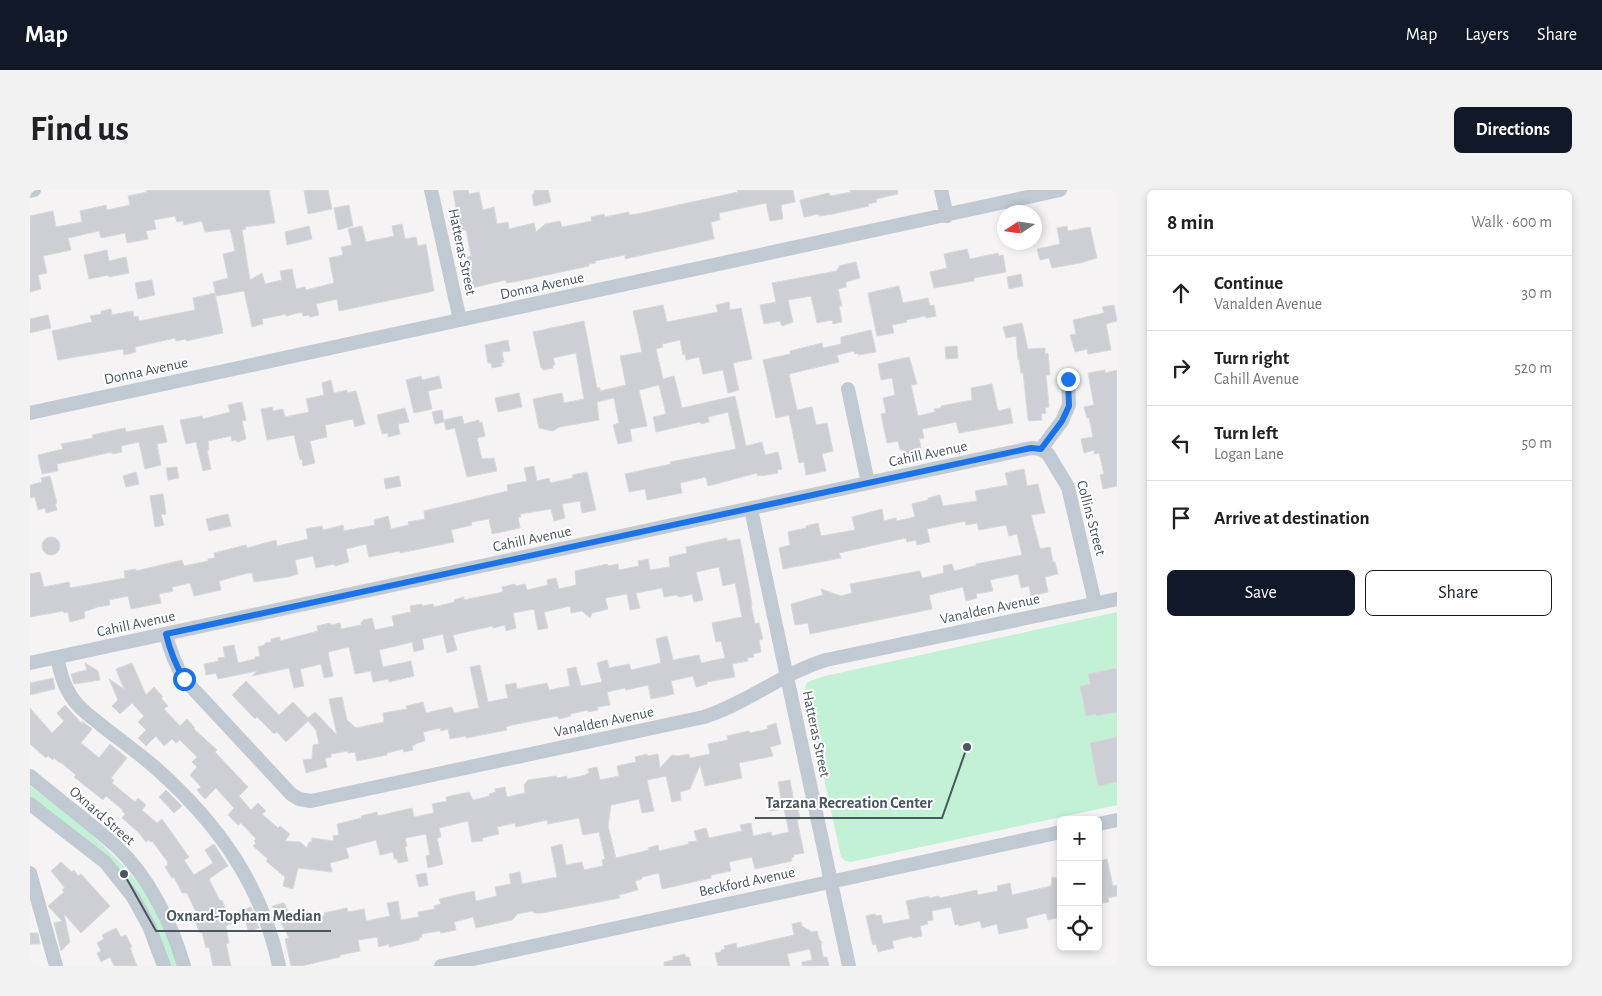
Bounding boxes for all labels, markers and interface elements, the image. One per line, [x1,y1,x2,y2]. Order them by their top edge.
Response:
text: Map [25,23,68,47]
text: Map [1406,26,1437,44]
text: Layers [1465,26,1509,44]
text: Share [1537,26,1577,44]
button: Directions [1454,107,1572,153]
text: Find us [30,112,129,147]
north arrow [997,205,1042,250]
street label: Hatteras Street [446,207,479,297]
text: 8 min [1167,212,1214,233]
text: Walk · 600 m [1471,214,1552,230]
street label: Donna Avenue [499,270,585,302]
text: Continue [1214,274,1283,293]
icon: ahead [1167,279,1195,307]
text: 30 m [1522,285,1552,301]
text: Vanalden Avenue [1214,296,1322,312]
text: Turn right [1214,349,1289,368]
icon: right [1167,354,1195,382]
street label: Donna Avenue [103,355,189,387]
text: 520 m [1514,360,1552,376]
route end [1057,368,1080,391]
text: Cahill Avenue [1214,371,1299,387]
text: Turn left [1214,424,1278,443]
icon: left [1167,429,1195,457]
text: 50 m [1521,435,1552,451]
street label: Cahill Avenue [887,438,969,470]
text: Logan Lane [1214,446,1284,462]
street label: Collins Street [1074,479,1108,557]
icon: arrive [1167,504,1195,532]
text: Arrive at destination [1214,509,1370,528]
street label: Cahill Avenue [491,523,573,555]
button: Save [1167,570,1355,616]
button: Share [1365,570,1552,616]
street label: Vanalden Avenue [939,591,1041,627]
street label: Cahill Avenue [95,608,177,640]
route start [173,668,196,691]
street label: Hatteras Street [800,689,833,779]
street label: Vanalden Avenue [553,704,655,740]
street label: Oxnard Street [67,784,138,848]
callout: Tarzana Recreation Center [755,787,942,818]
text: Tarzana Recreation Center [765,795,933,811]
map controls [1057,816,1102,951]
button: + [1057,816,1102,861]
button: − [1057,861,1102,906]
street label: Beckford Avenue [698,864,796,899]
callout: Oxnard-Topham Median [156,900,331,931]
button: locate [1057,906,1102,951]
text: Oxnard-Topham Median [167,908,321,924]

